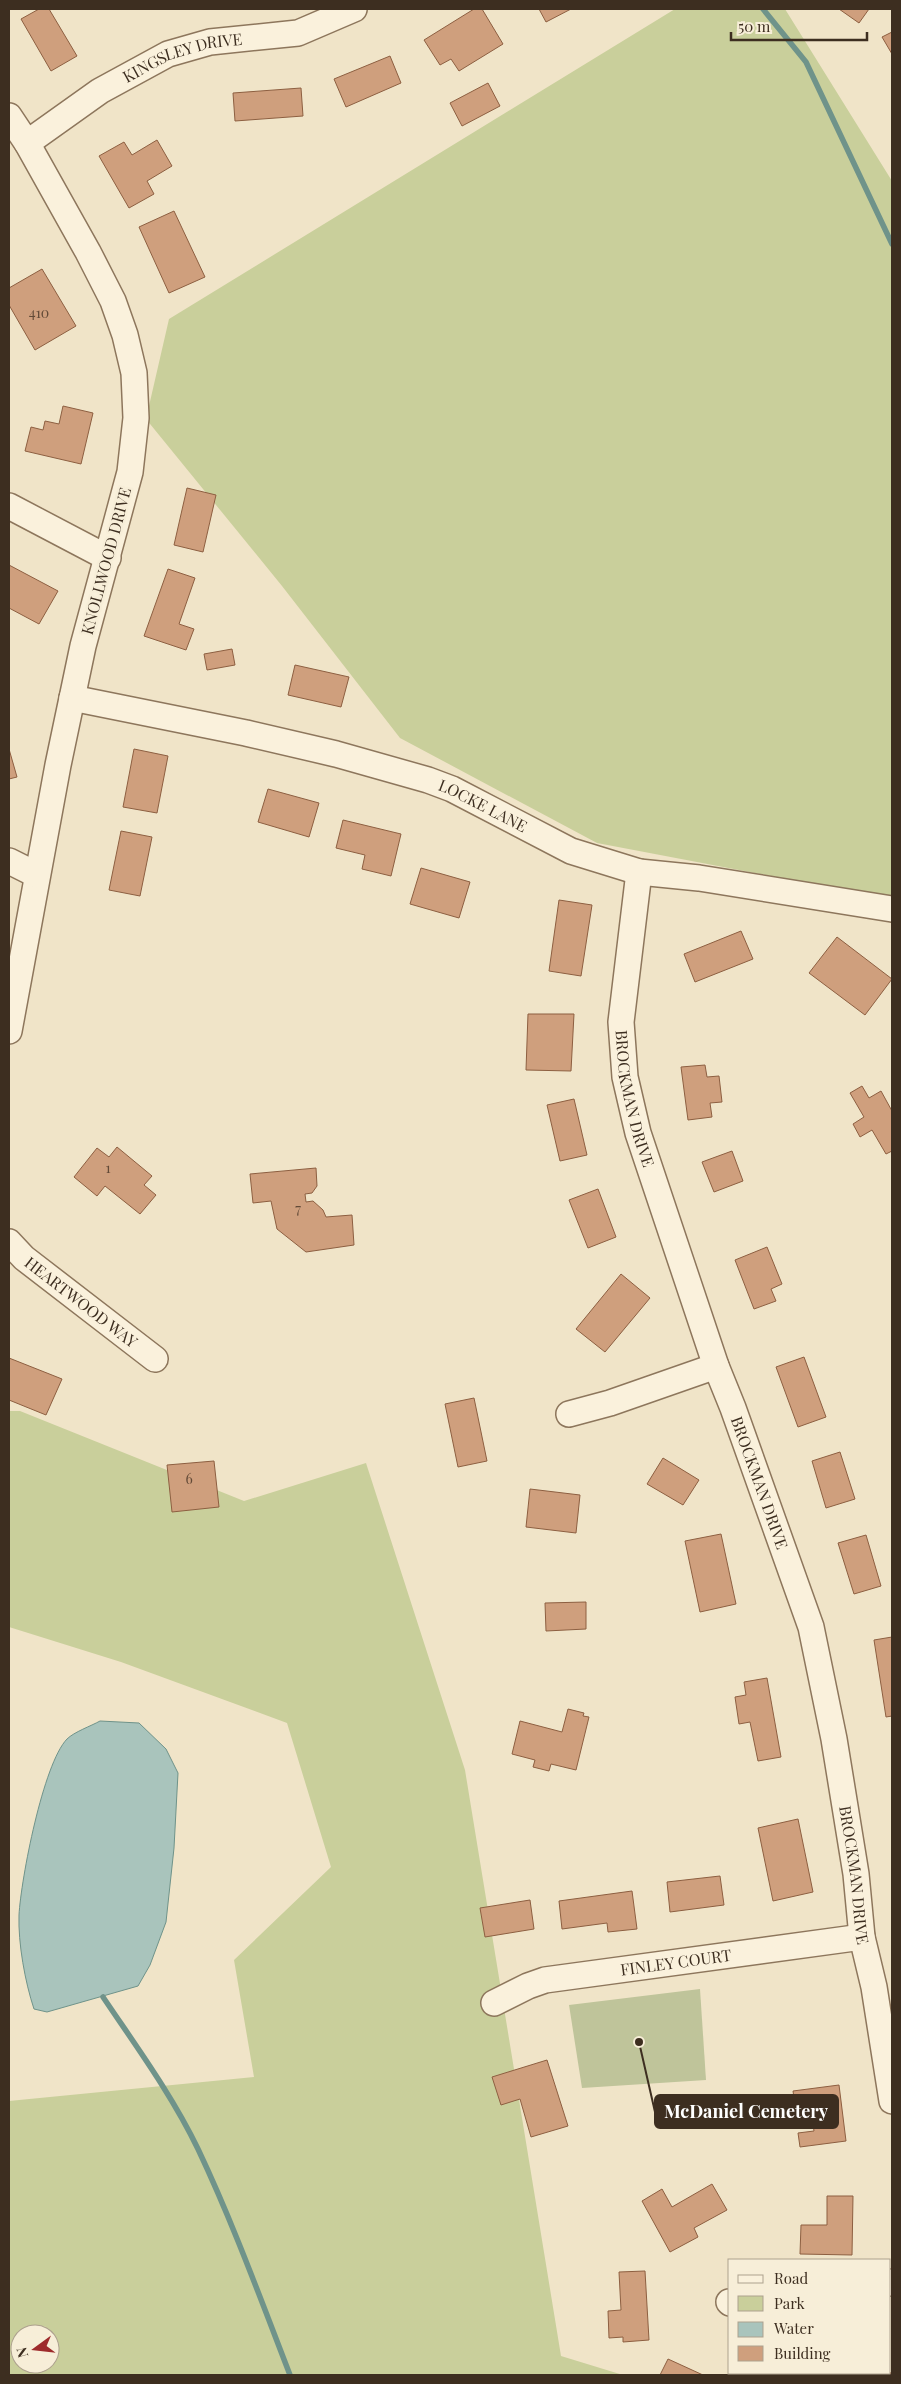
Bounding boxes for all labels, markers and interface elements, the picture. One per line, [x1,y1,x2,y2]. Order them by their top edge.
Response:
scale bar [731,10,867,42]
text: 50 m [738,16,771,36]
street label: KINGSLEY DRIVE [119,28,243,87]
house number: 410 [29,303,49,322]
street label: KNOLLWOOD DRIVE [76,485,135,637]
street label: LOCKE LANE [436,774,531,836]
street label: BROCKMAN DRIVE [612,1029,660,1169]
house number: 1 [105,1158,111,1177]
house number: 7 [295,1199,301,1218]
street label: HEARTWOOD WAY [21,1251,142,1352]
street label: BROCKMAN DRIVE [727,1413,793,1552]
house number: 6 [185,1469,193,1488]
street label: BROCKMAN DRIVE [835,1804,874,1946]
street label: FINLEY COURT [619,1944,733,1980]
callout: McDaniel Cemetery [655,2095,838,2128]
text: McDaniel Cemetery [664,2099,829,2123]
legend [728,2259,891,2374]
text: Road [774,2268,808,2288]
text: Park [774,2293,806,2313]
text: Water [773,2318,814,2338]
north arrow [10,2324,60,2374]
text: Building [774,2343,831,2363]
text: N [11,2345,32,2360]

